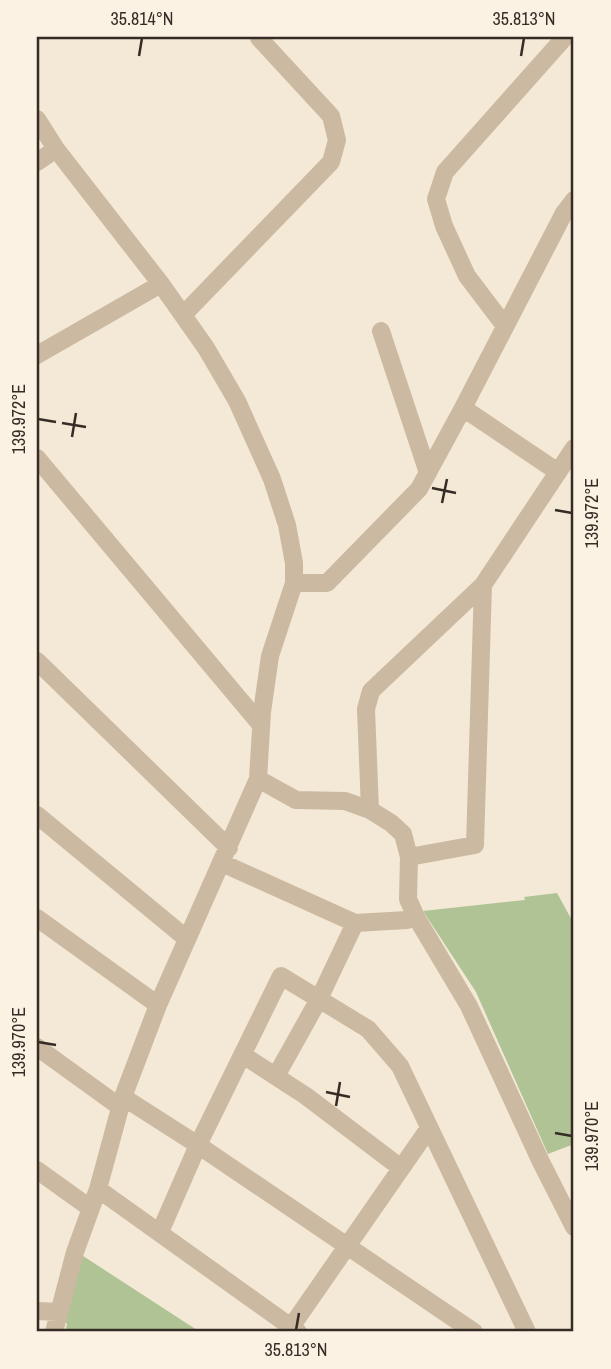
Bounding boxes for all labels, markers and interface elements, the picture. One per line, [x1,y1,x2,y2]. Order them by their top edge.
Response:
text: 35.814°N [111,6,174,31]
text: 35.813°N [493,6,556,31]
text: 139.972°E [6,384,31,454]
text: 139.972°E [579,478,604,548]
text: 139.970°E [6,1007,31,1077]
text: 139.970°E [579,1101,604,1171]
text: 35.813°N [265,1337,328,1362]

